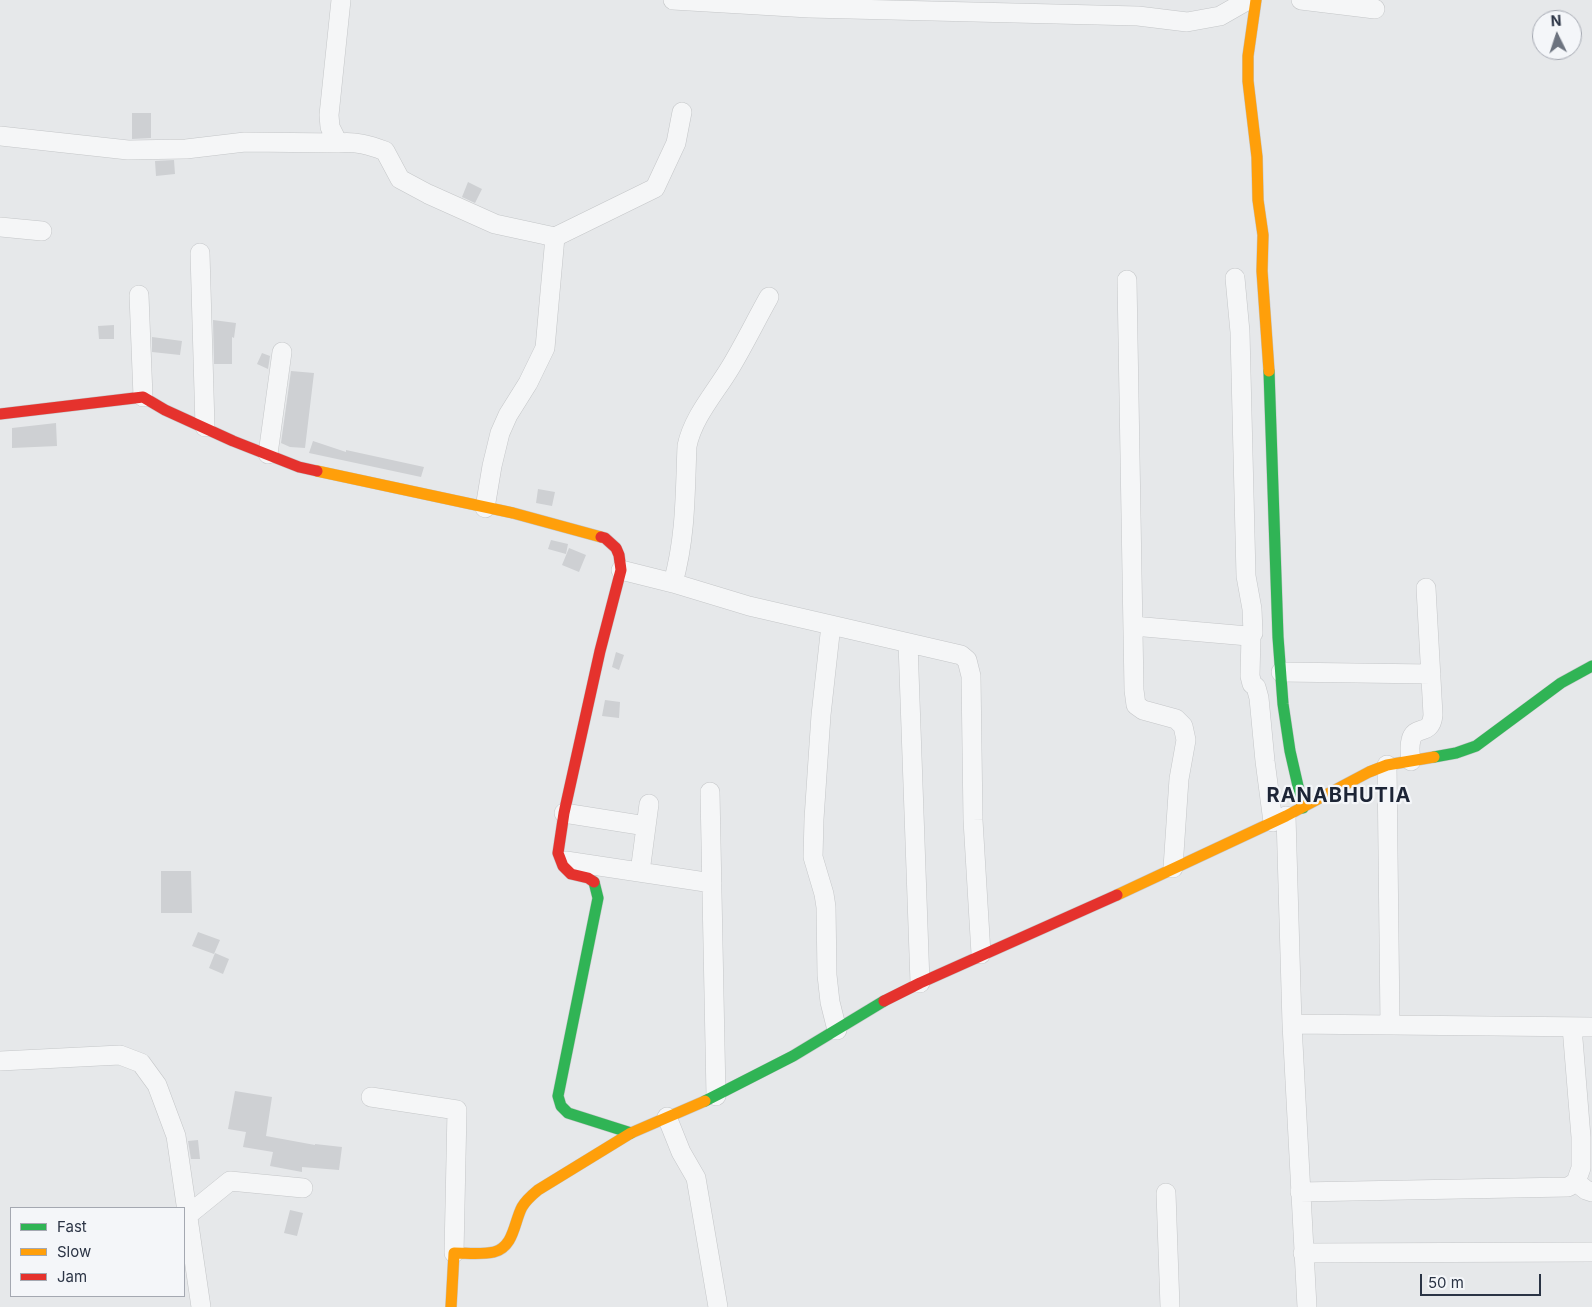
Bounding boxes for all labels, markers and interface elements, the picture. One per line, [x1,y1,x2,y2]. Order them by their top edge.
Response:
north arrow [1532,10,1582,60]
text: N [1550,12,1562,29]
district label: RANABHUTIA [1265,784,1413,808]
legend [10,1207,185,1297]
text: Fast [57,1217,87,1236]
text: Slow [57,1242,91,1261]
scale bar [1422,1264,1543,1296]
text: Jam [57,1267,87,1286]
text: 50 m [1428,1273,1464,1292]

